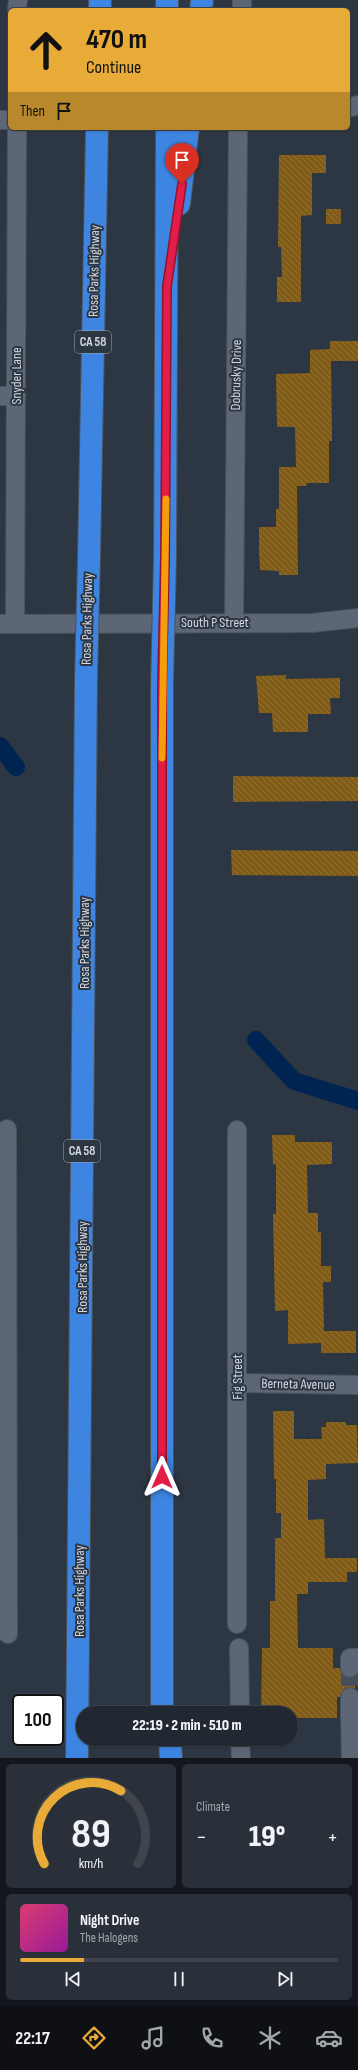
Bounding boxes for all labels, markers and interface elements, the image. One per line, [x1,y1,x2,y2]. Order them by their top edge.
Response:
text: 470 m [86,23,147,56]
icon: ahead [20,24,72,76]
text: Continue [86,57,141,78]
icon: arrive [53,100,75,122]
text: Then [20,102,45,121]
pin [165,143,199,184]
icon: arrive [171,149,193,171]
street label: Rosa Parks Highway [85,224,103,317]
road number: CA 58 [75,331,111,353]
street label: Dobrusky Drive [227,339,245,411]
street label: Snyder Lane [8,347,25,405]
street label: Rosa Parks Highway [78,572,96,665]
street label: South P Street [181,614,249,631]
street label: Rosa Parks Highway [76,896,93,989]
road number: CA 58 [64,1140,100,1162]
street label: Rosa Parks Highway [74,1220,91,1313]
street label: Fig Street [229,1354,246,1400]
street label: Berneta Avenue [261,1375,335,1393]
position arrow [141,1456,183,1498]
street label: Rosa Parks Highway [71,1544,88,1637]
speed limit sign: 100 [12,1694,64,1746]
text: 22:19 · 2 min · 510 m [132,1716,242,1735]
text: Climate [196,1799,230,1815]
text: 89 [71,1810,111,1859]
text: 19° [249,1819,285,1855]
text: − [196,1824,207,1851]
text: + [327,1824,338,1851]
text: km/h [79,1855,103,1872]
text: Night Drive [80,1911,139,1930]
text: The Halogens [80,1930,138,1946]
icon: previous [62,1968,84,1990]
icon: pause [168,1968,190,1990]
icon: next [274,1968,296,1990]
icon: directions [80,2024,108,2052]
icon: music [139,2024,167,2052]
icon: phone [198,2024,226,2052]
icon: climate [256,2024,284,2052]
icon: car [315,2024,343,2052]
text: 22:17 [15,2028,50,2049]

